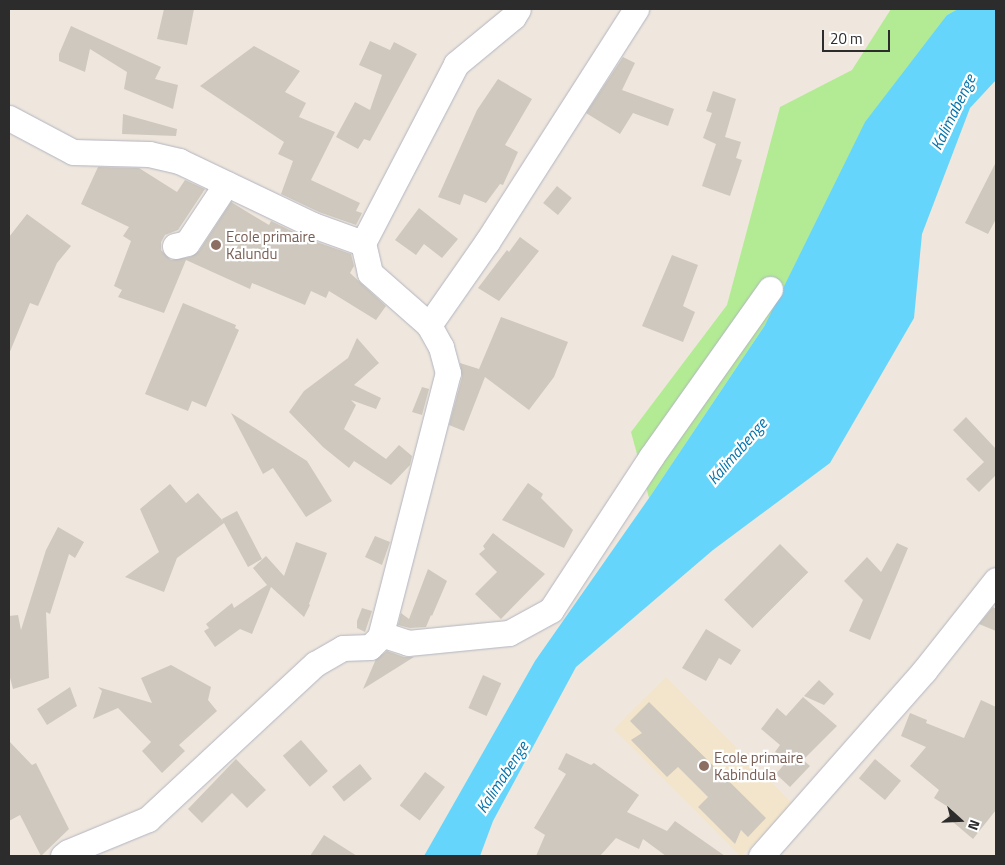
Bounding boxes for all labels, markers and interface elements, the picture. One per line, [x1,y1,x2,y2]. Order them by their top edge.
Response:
scale bar [825,20,892,52]
text: 20 m [830,27,863,50]
water label: Kalimabenge [927,71,979,153]
place label: Ecole primaire Kalundu [226,227,315,262]
marker: Ecole primaire Kalundu [210,239,222,251]
water label: Kalimabenge [703,414,771,488]
water label: Kalimabenge [472,738,532,816]
place label: Ecole primaire Kabindula [714,748,803,783]
marker: Ecole primaire Kabindula [698,760,710,772]
north arrow [935,795,985,845]
text: N [963,817,986,833]

